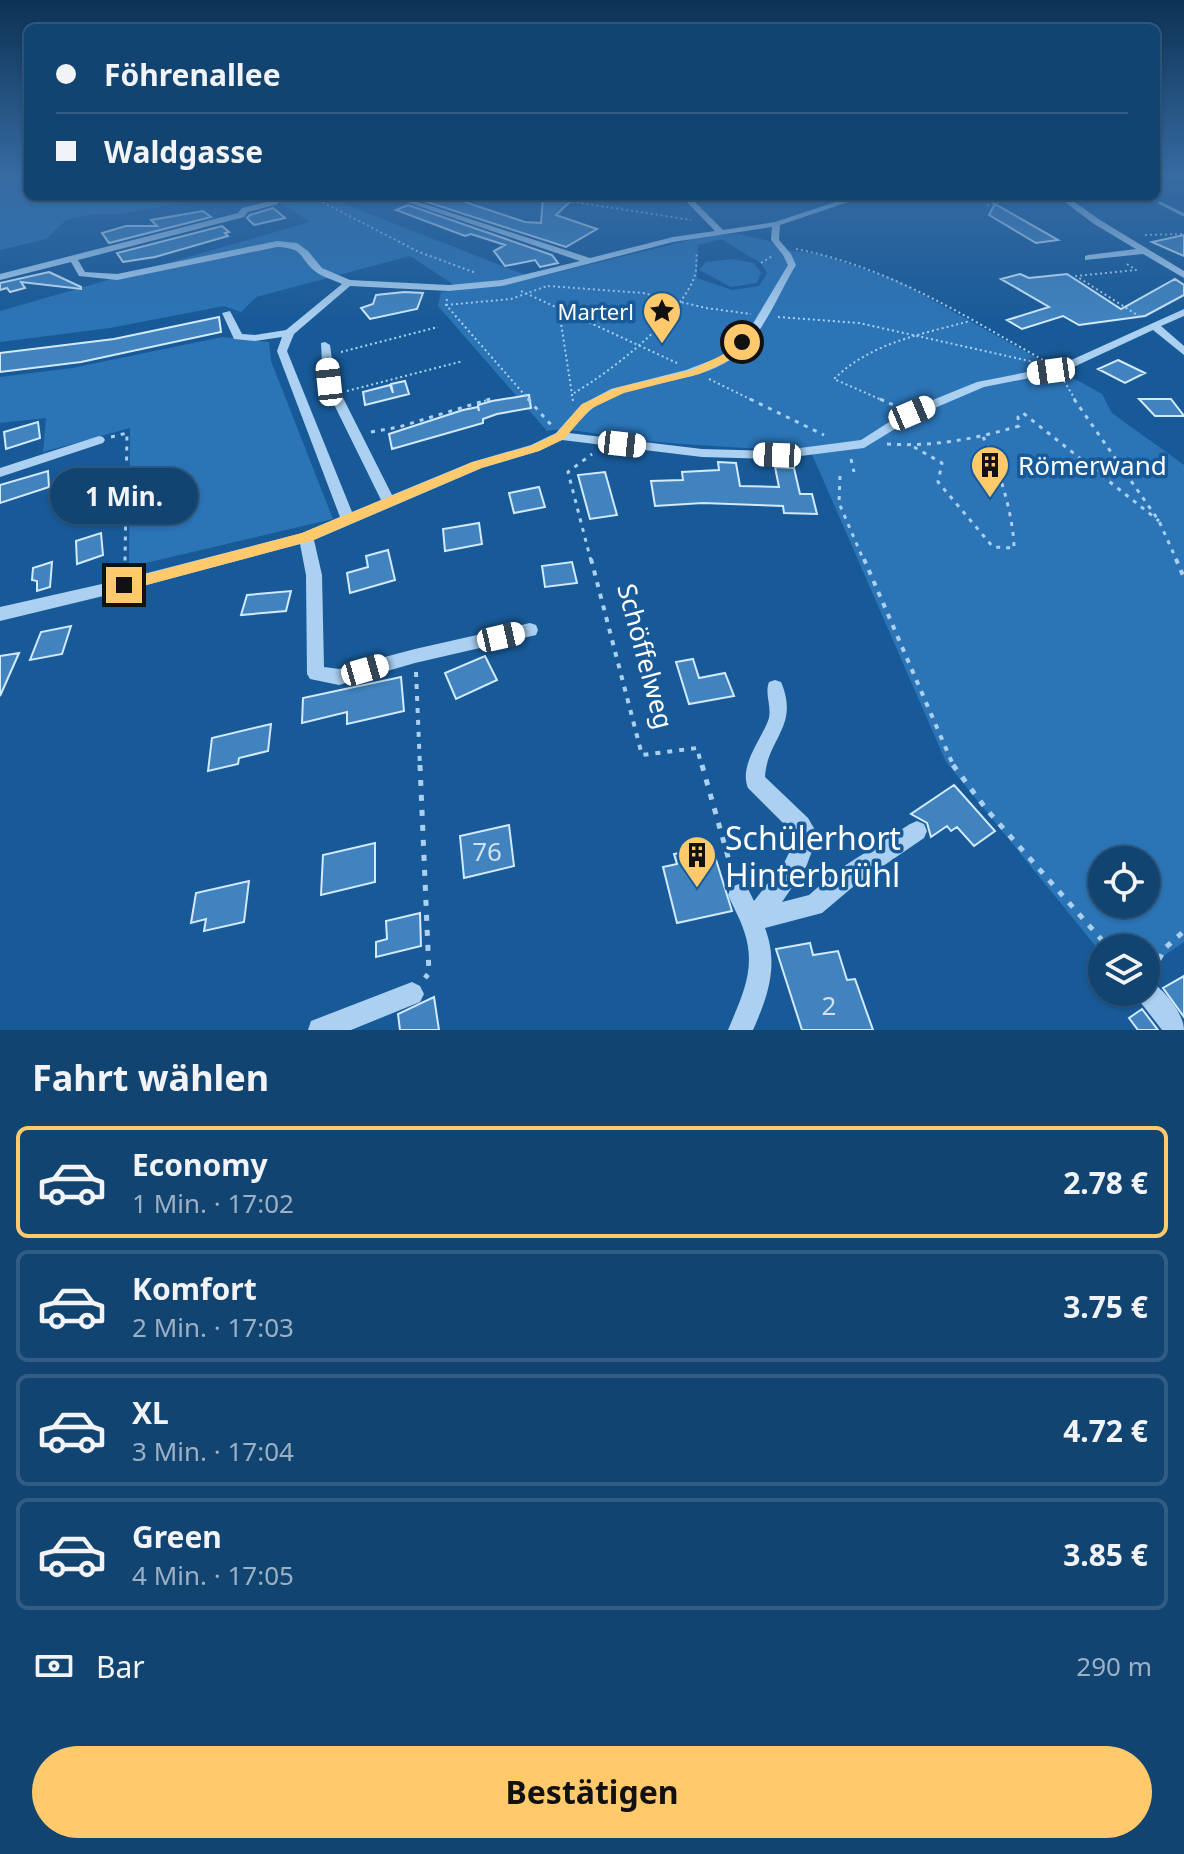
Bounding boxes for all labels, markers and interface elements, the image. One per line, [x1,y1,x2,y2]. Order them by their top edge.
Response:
text: Föhrenallee [104,54,281,95]
text: Waldgasse [104,131,263,172]
place icon: Marterl [641,290,683,345]
place label: Marterl [558,296,634,326]
route start [724,324,760,360]
car [1026,356,1076,386]
car [315,357,343,407]
car [885,393,939,433]
car [597,430,647,458]
car [753,442,801,468]
building icon: Römerwand [969,444,1011,499]
place label: Römerwand [1018,447,1167,483]
callout: 1 Min. [50,469,198,525]
text: 1 Min. [85,478,163,514]
route end [106,567,142,603]
street label: Schöffelweg [609,579,683,733]
car [475,620,527,654]
car [339,652,391,688]
place label: Schülerhort Hinterbrühl [725,816,901,896]
house number: 76 [472,833,502,869]
building icon: Schülerhort Hinterbrühl [676,834,718,889]
map controls [1088,846,1160,1006]
button: locate [1088,846,1160,918]
button: layers [1088,934,1160,1006]
house number: 2 [822,987,836,1023]
text: Fahrt wählen [32,1053,269,1102]
text: Economy [132,1144,268,1185]
icon: car [36,1146,108,1218]
text: 2.78 € [1063,1162,1148,1203]
text: 1 Min. · 17:02 [132,1185,294,1221]
text: Komfort [132,1268,257,1309]
icon: car [36,1270,108,1342]
text: 3.75 € [1063,1286,1148,1327]
text: 2 Min. · 17:03 [132,1309,294,1345]
text: XL [132,1392,169,1433]
icon: car [36,1394,108,1466]
text: 4.72 € [1063,1410,1148,1451]
text: 3 Min. · 17:04 [132,1433,294,1469]
text: Green [132,1516,222,1557]
icon: car [36,1518,108,1590]
text: 3.85 € [1063,1534,1148,1575]
text: 4 Min. · 17:05 [132,1557,294,1593]
icon: cash [32,1644,76,1688]
text: Bar [96,1646,145,1687]
text: 290 m [1076,1648,1152,1684]
button: Bestätigen [32,1746,1152,1838]

